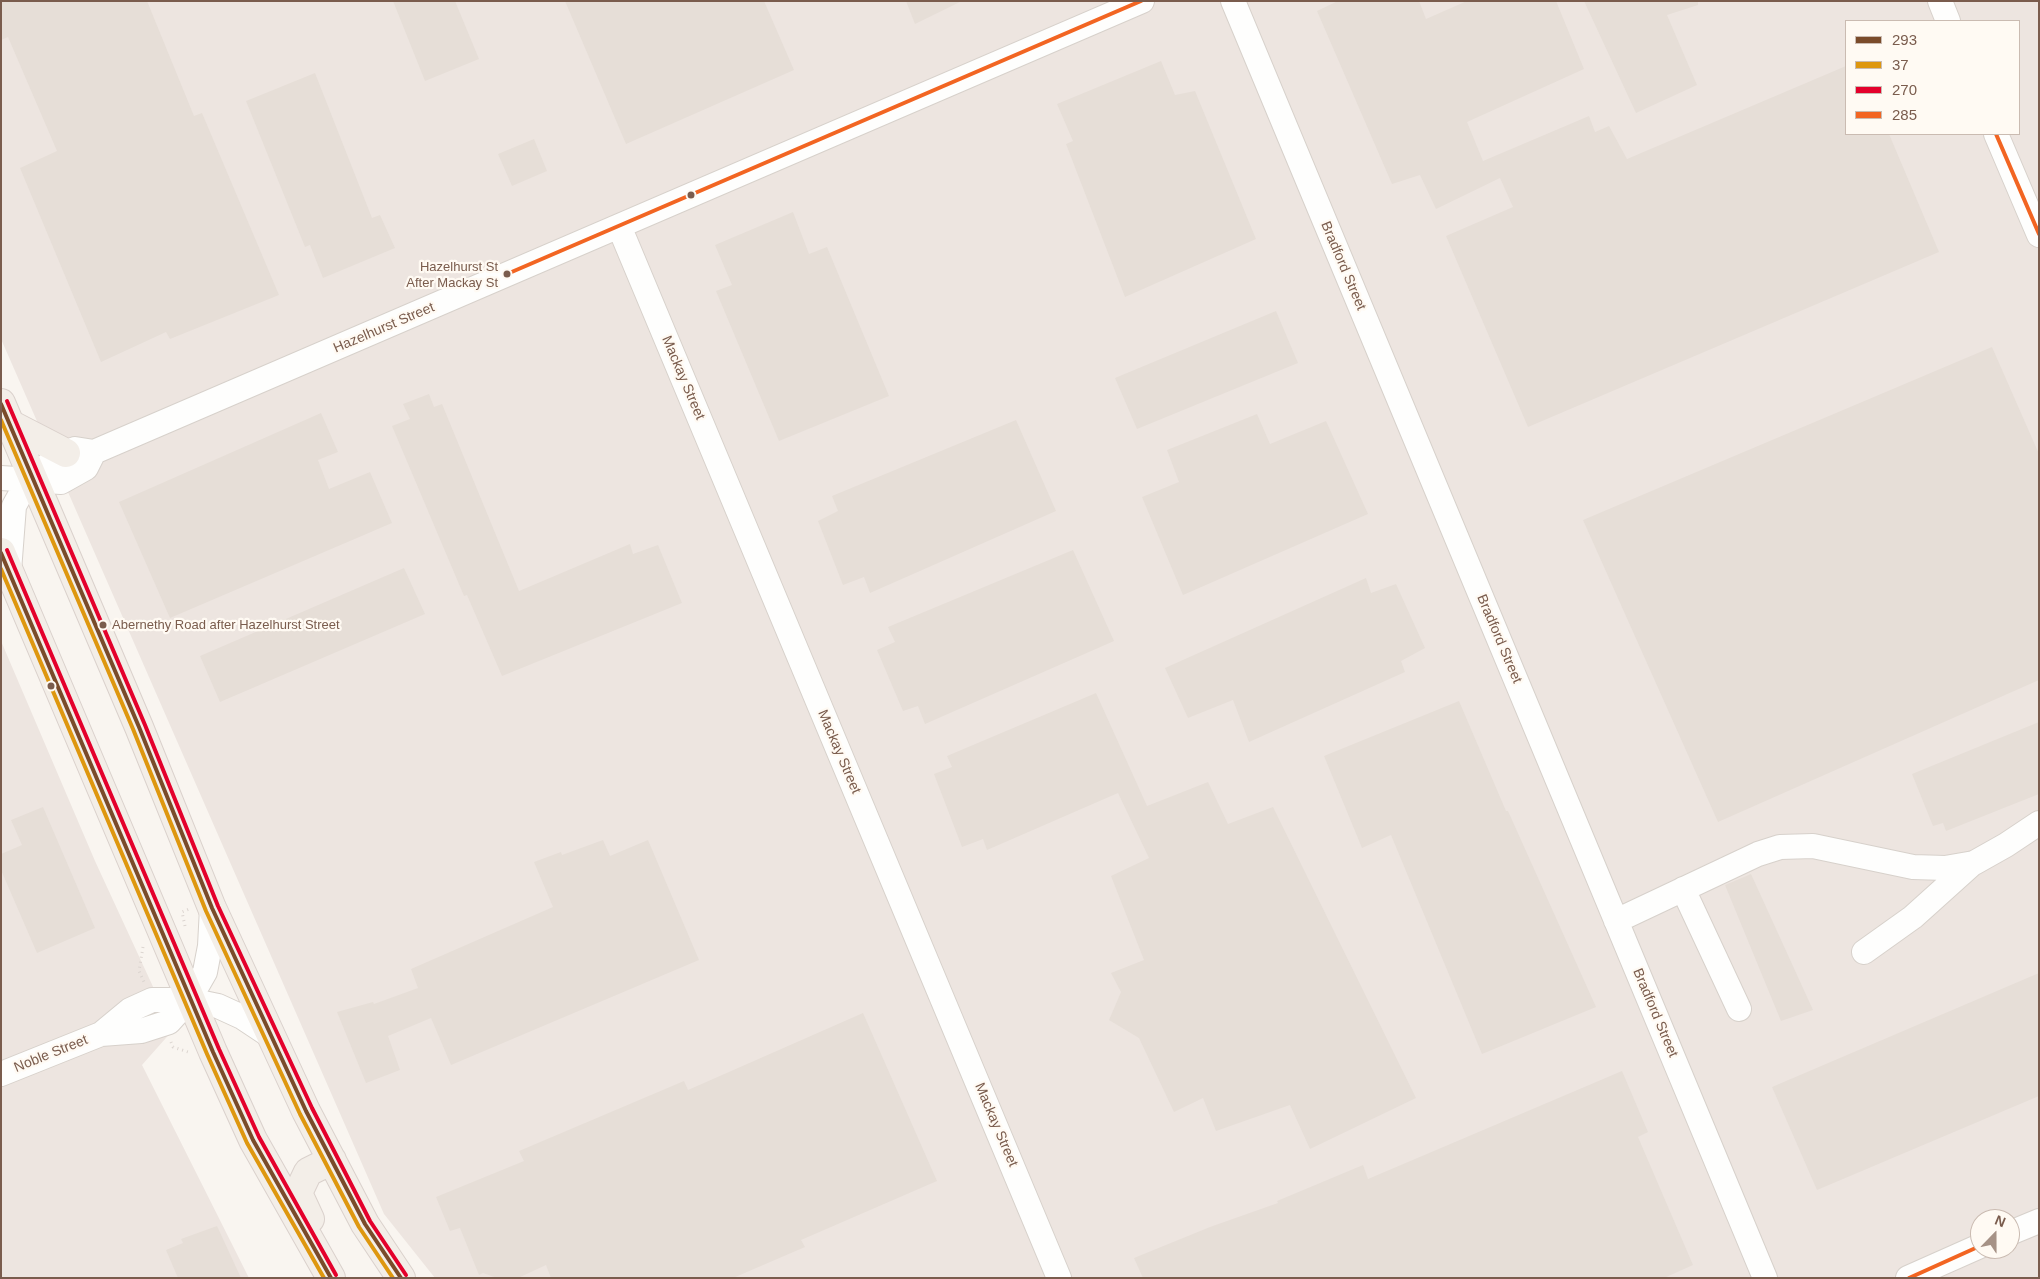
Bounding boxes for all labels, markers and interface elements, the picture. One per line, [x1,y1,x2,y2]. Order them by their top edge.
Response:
legend [1845,20,2020,135]
text: 293 [1892,31,1917,48]
text: 37 [1892,56,1909,73]
text: 270 [1892,81,1917,98]
text: 285 [1892,106,1917,123]
unlabelled marker [686,190,696,200]
street label: Bradford Street [1317,219,1369,313]
place label: Hazelhurst St After Mackay St [406,259,498,290]
marker: Hazelhurst St After Mackay St [502,269,512,279]
street label: Hazelhurst Street [331,299,437,357]
street label: Mackay Street [658,334,708,422]
street label: Bradford Street [1473,592,1525,686]
place label: Abernethy Road after Hazelhurst Street [112,617,340,633]
marker: Abernethy Road after Hazelhurst Street [98,620,108,630]
unlabelled marker [46,681,56,691]
street label: Mackay Street [814,708,864,796]
street label: Bradford Street [1629,966,1681,1060]
street label: Noble Street [12,1032,90,1076]
street label: Mackay Street [971,1081,1021,1169]
north arrow [1970,1209,2020,1259]
text: N [1993,1212,2008,1230]

